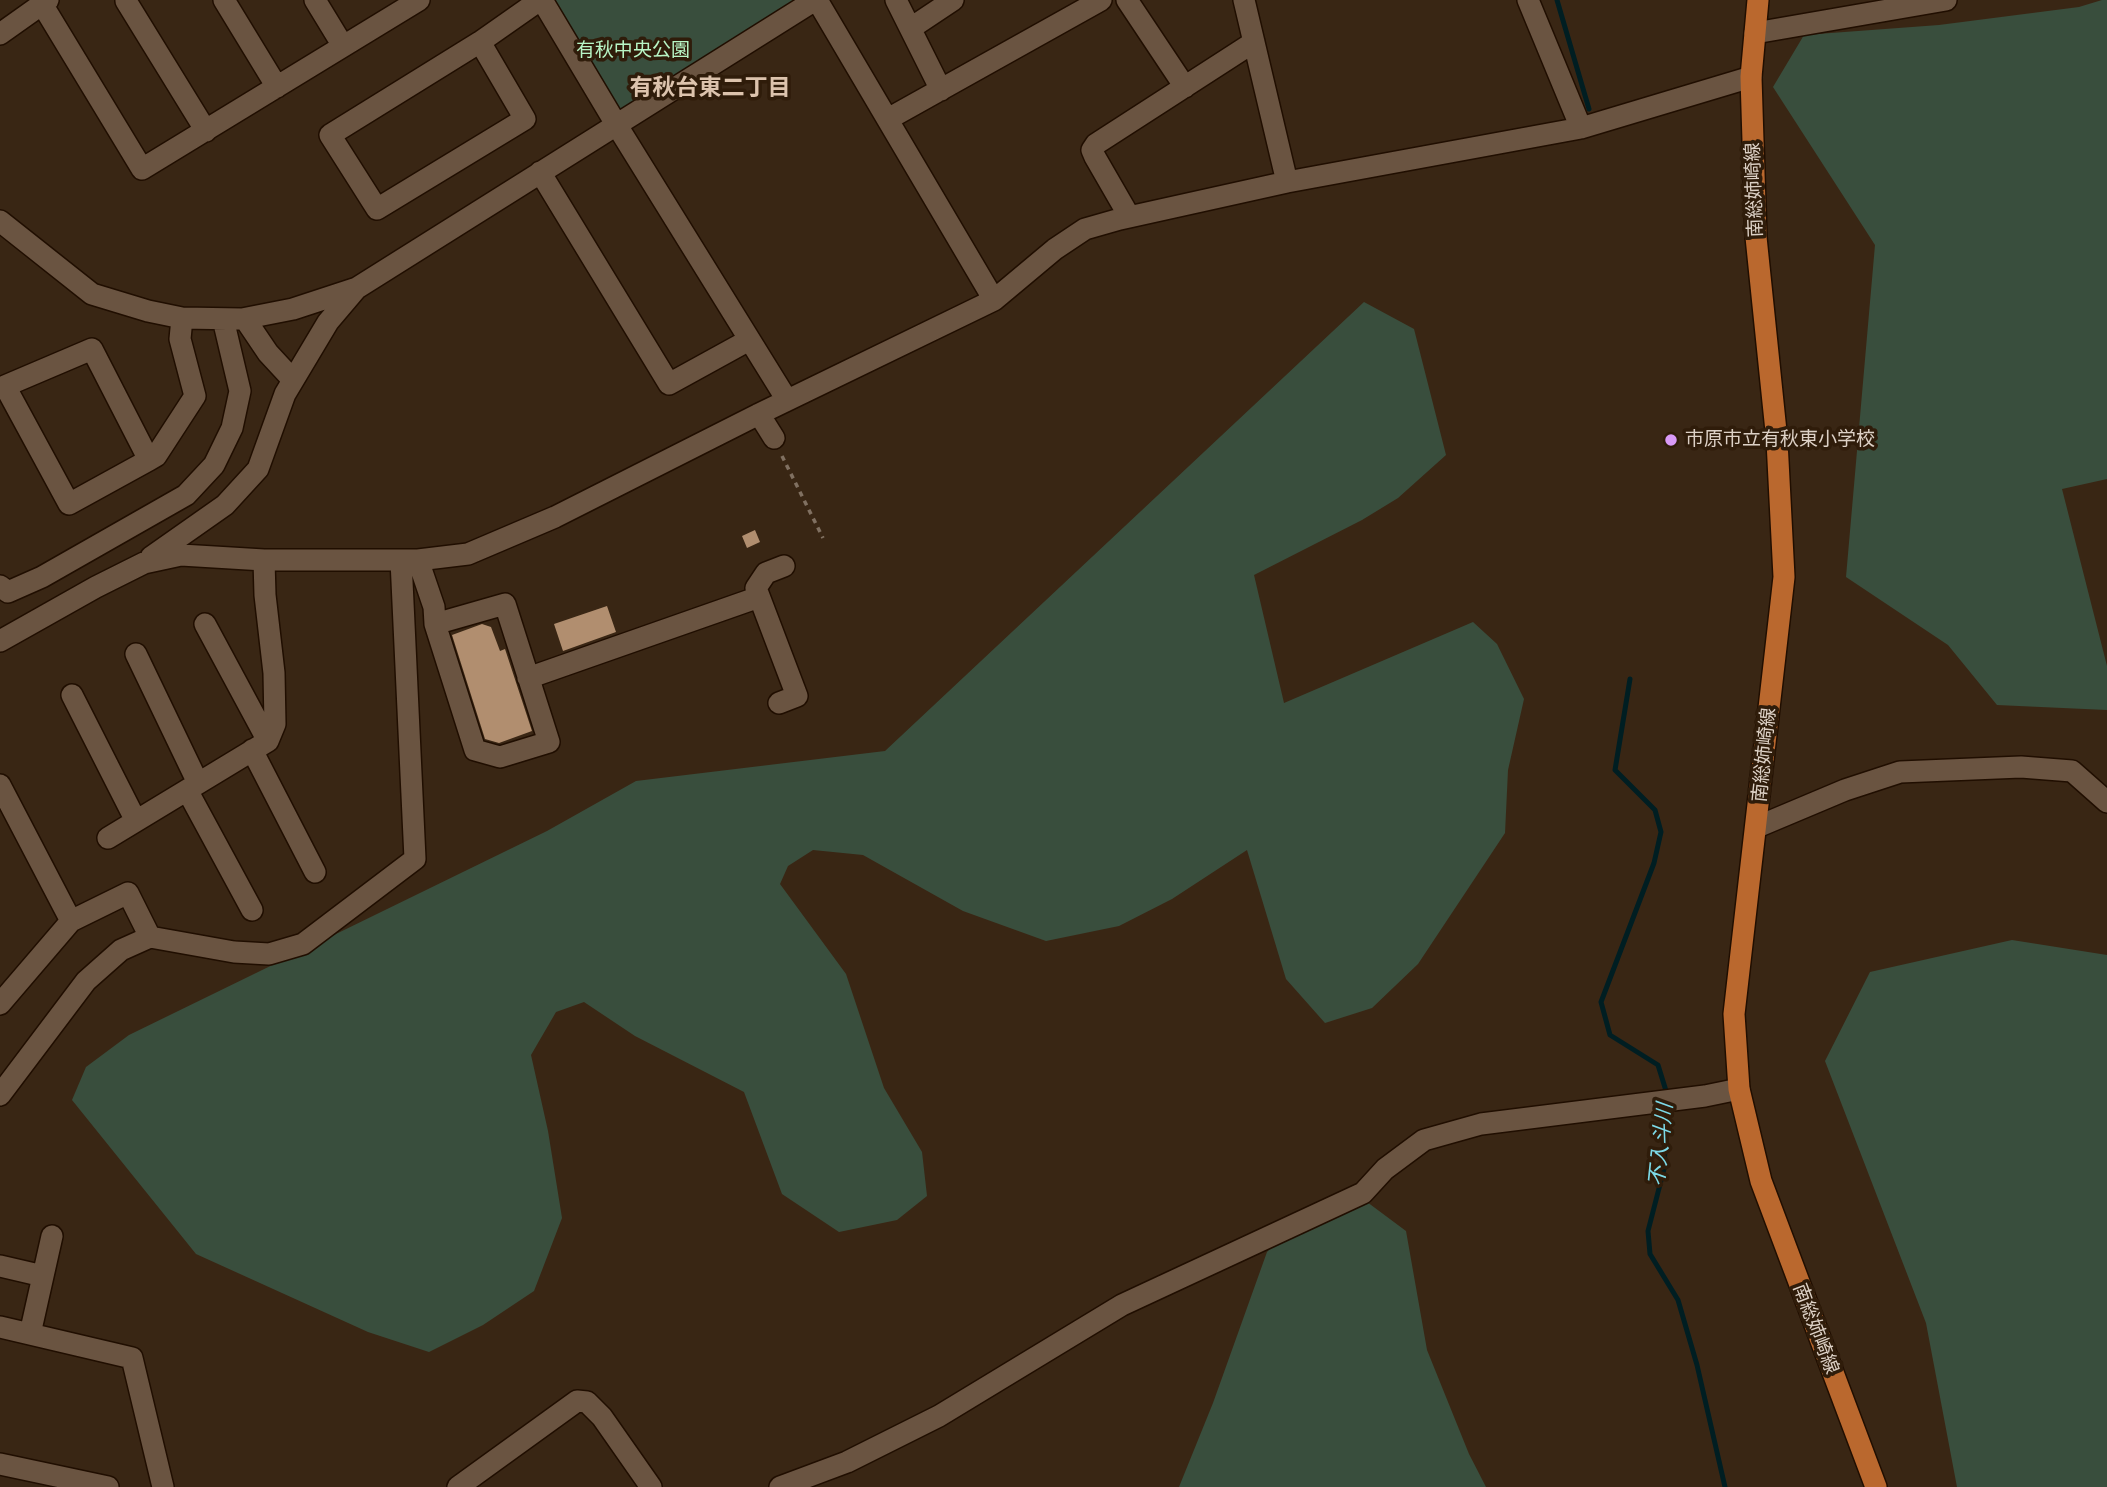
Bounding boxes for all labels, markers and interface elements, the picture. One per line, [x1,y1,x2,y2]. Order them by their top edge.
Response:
park label: 有秋中央公園 [576,40,690,62]
district label: 有秋台東二丁目 [630,75,790,103]
street label: 南総姉崎線 [1742,142,1768,238]
place label: 市原市立有秋東小学校 [1685,429,1875,451]
marker: 市原市立有秋東小学校 [1663,432,1679,448]
street label: 南総姉崎線 [1749,707,1781,803]
water label: 不入斗川 [1645,1102,1679,1188]
street label: 南総姉崎線 [1787,1281,1843,1377]

